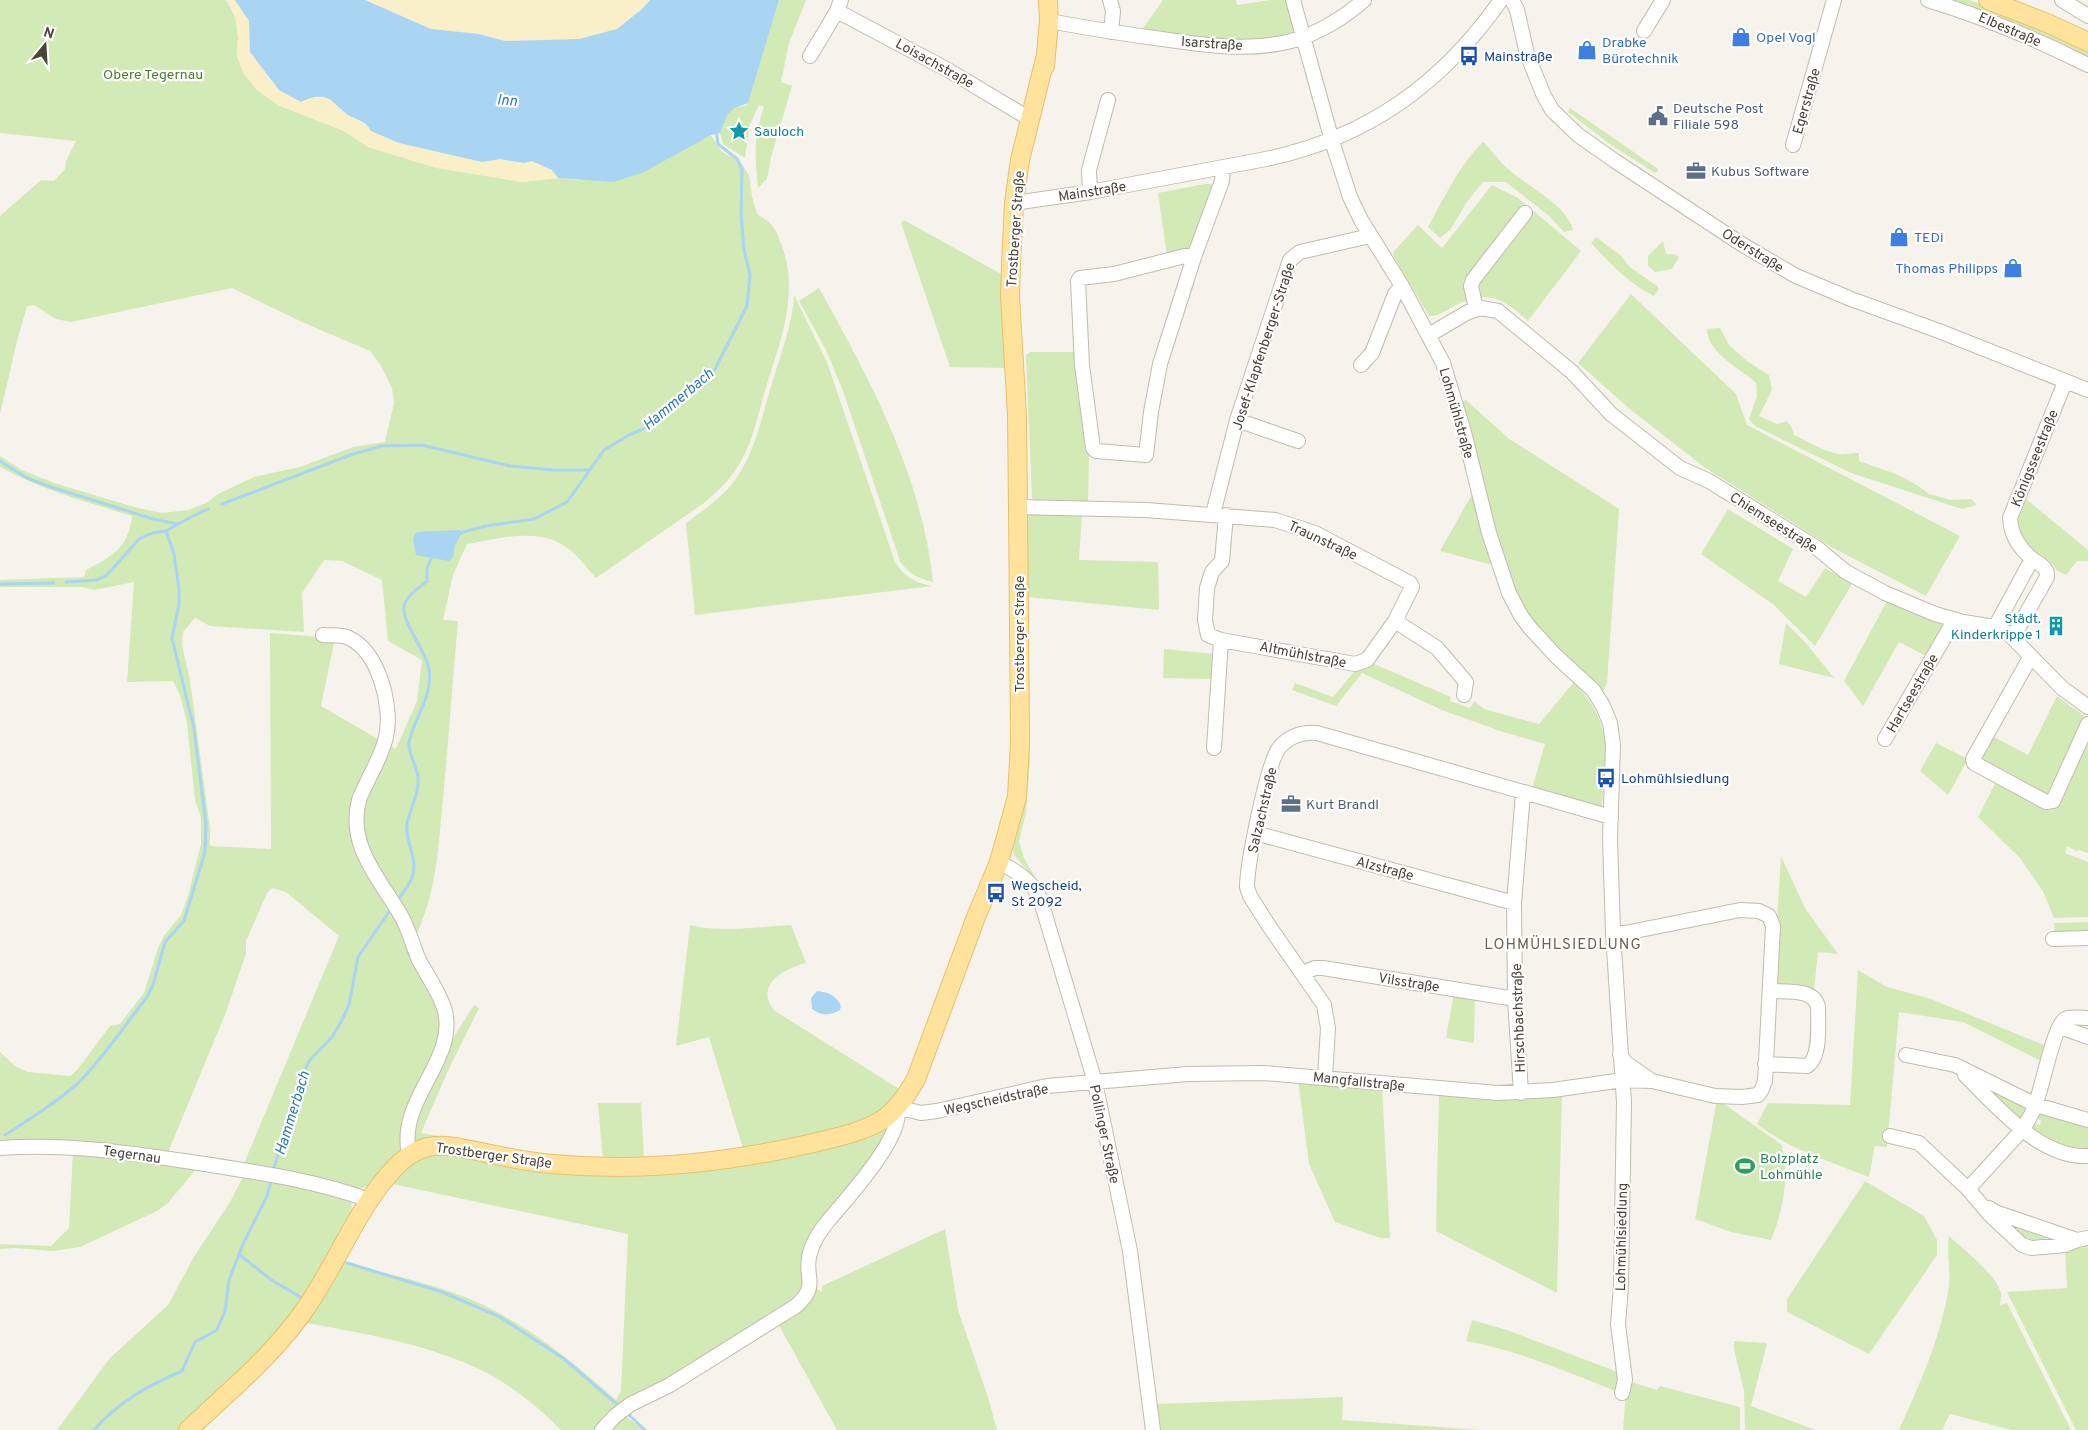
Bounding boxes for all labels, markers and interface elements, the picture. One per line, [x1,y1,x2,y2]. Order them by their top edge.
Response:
street label: Elbestraße [1975,10,2043,51]
north arrow [20,20,70,70]
text: N [41,24,56,44]
shop icon: Opel Vogl [1730,26,1752,48]
place label: Opel Vogl [1756,30,1816,47]
street label: Isarstraße [1180,34,1243,55]
place label: Drabke Bürotechnik [1602,35,1679,68]
street label: Loisachstraße [892,36,976,93]
shop icon: Drabke Bürotechnik [1576,39,1598,61]
bus stop icon: Mainstraße [1458,45,1480,67]
place label: Mainstraße [1484,49,1553,66]
park label: Obere Tegernau [103,67,203,84]
street label: Egerstraße [1790,67,1825,136]
water label: Inn [496,91,518,112]
place label: Deutsche Post Filiale 598 [1673,101,1764,134]
public building icon: Deutsche Post Filiale 598 [1647,105,1669,127]
place icon: Sauloch [728,120,750,142]
place label: Sauloch [754,124,804,141]
office icon: Kubus Software [1685,160,1707,182]
place label: Kubus Software [1711,164,1809,181]
street label: Trostberger Straße [1004,170,1029,288]
street label: Mainstraße [1057,179,1127,206]
street label: Oderstraße [1718,226,1786,277]
shop icon: TEDi [1888,226,1910,248]
place label: TEDi [1914,230,1944,247]
shop icon: Thomas Philipps [2002,257,2024,279]
street label: Josef-Klapfenberger-Straße [1229,261,1300,432]
place label: Thomas Philipps [1895,261,1998,278]
water label: Hammerbach [640,365,718,435]
street label: Lohmühlstraße [1434,366,1477,461]
street label: Königsseestraße [2008,408,2063,510]
street label: Chiemseestraße [1726,489,1820,557]
street label: Traunstraße [1285,518,1360,565]
street label: Trostberger Straße [1012,576,1029,693]
place label: Städt. Kinderkrippe 1 [1951,611,2041,644]
building icon: Städt. Kinderkrippe 1 [2045,615,2067,637]
street label: Altmühlstraße [1258,639,1348,672]
street label: Hartseestraße [1884,651,1943,736]
street label: Salzachstraße [1245,766,1282,855]
bus stop icon: Lohmühlsiedlung [1595,767,1617,789]
place label: Lohmühlsiedlung [1621,771,1729,788]
office icon: Kurt Brandl [1280,793,1302,815]
place label: Kurt Brandl [1306,797,1379,814]
street label: Alzstraße [1354,854,1415,885]
place label: Wegscheid, St 2092 [1011,878,1082,911]
bus stop icon: Wegscheid, St 2092 [985,882,1007,904]
district label: LOHMÜHLSIEDLUNG [1484,935,1642,955]
street label: Hirschbachstraße [1509,963,1530,1073]
street label: Vilsstraße [1377,970,1441,997]
water label: Hammerbach [272,1069,315,1158]
street label: Mangfallstraße [1312,1069,1406,1096]
street label: Wegscheidstraße [942,1081,1050,1120]
street label: Pollinger Straße [1085,1083,1122,1185]
street label: Trostberger Straße [435,1140,553,1173]
street label: Tegernau [102,1143,162,1168]
place label: Bolzplatz Lohmühle [1760,1151,1823,1184]
sports icon: Bolzplatz Lohmühle [1734,1155,1756,1177]
street label: Lohmühlsiedlung [1613,1183,1632,1291]

